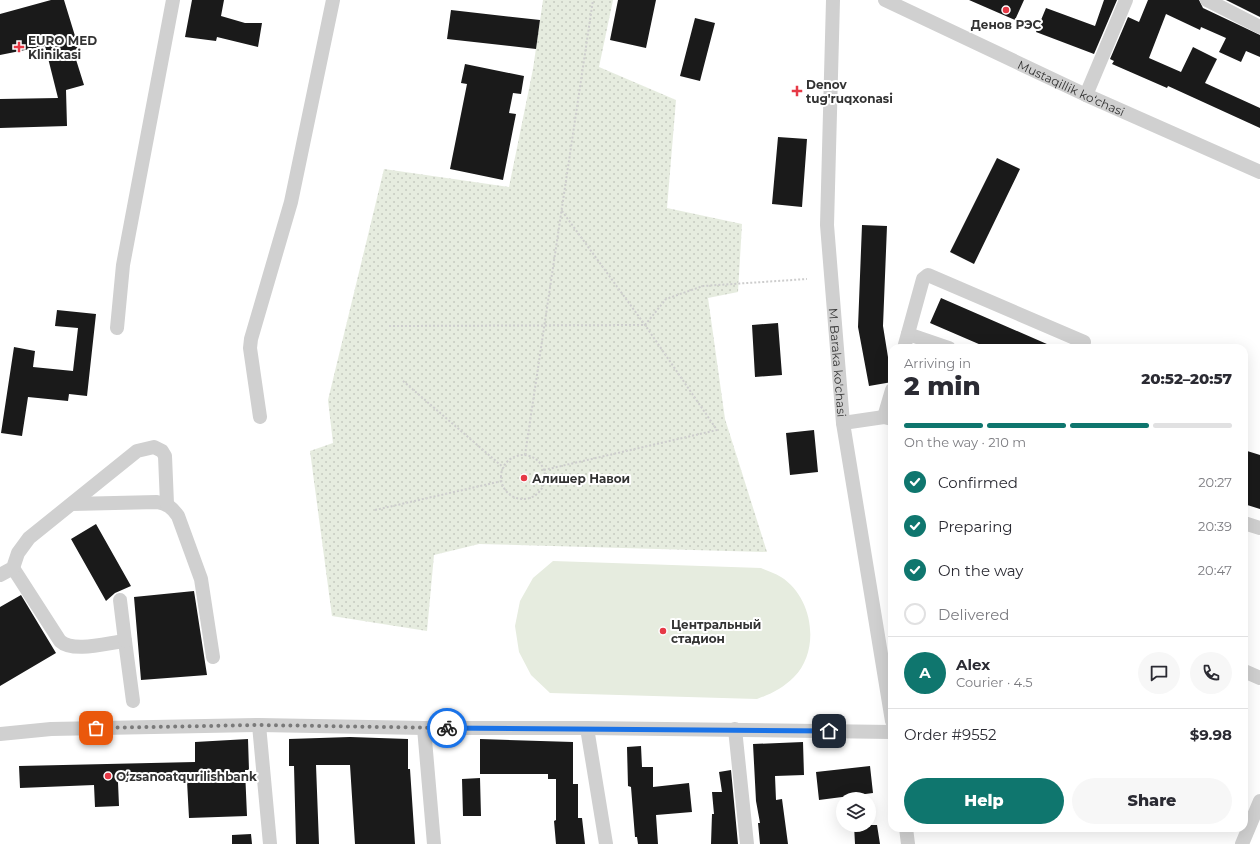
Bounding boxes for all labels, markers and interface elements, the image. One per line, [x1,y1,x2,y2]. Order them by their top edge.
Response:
marker: Денов РЭС [1001,5,1011,15]
place label: Денов РЭС [971,17,1041,32]
place label: EURO MED Klinikasi [28,33,97,62]
marker: EURO MED Klinikasi [13,41,25,53]
street label: Mustaqillik ko‘chasi [1015,56,1127,119]
place label: Denov tug'ruqxonasi [806,77,893,106]
marker: Denov tug'ruqxonasi [791,85,803,97]
street label: M. Baraka ko'chasi [826,307,850,418]
text: Arriving in [904,355,971,371]
text: 20:52–20:57 [1141,369,1232,388]
text: 2 min [904,370,981,402]
text: On the way · 210 m [904,434,1026,450]
place label: Алишер Навои [532,471,630,486]
icon: check [904,471,926,493]
marker: Алишер Навои [519,473,529,483]
text: Confirmed [938,473,1018,492]
text: 20:27 [1198,474,1232,490]
icon: check [904,515,926,537]
text: Preparing [938,517,1013,536]
text: 20:39 [1198,518,1232,534]
icon: check [904,559,926,581]
text: On the way [938,561,1023,580]
text: 20:47 [1198,562,1232,578]
text: Delivered [938,605,1010,624]
place label: Центральный стадион [671,617,761,646]
marker: Центральный стадион [658,626,668,636]
button: chat [1138,652,1180,694]
button: phone [1190,652,1232,694]
text: Alex [956,655,990,674]
text: A [919,663,931,682]
text: Courier · 4.5 [956,674,1033,690]
courier [427,708,467,748]
pin [79,711,113,745]
pin [812,714,846,748]
icon: bag [85,717,107,739]
icon: bike [436,717,458,739]
icon: home [818,720,840,742]
text: Order #9552 [904,725,997,744]
text: $9.98 [1190,725,1232,744]
place label: Oʻzsanoatqurilishbank [116,769,257,784]
marker: Oʻzsanoatqurilishbank [103,771,113,781]
button: Help [904,778,1064,824]
button: Share [1072,778,1232,824]
map controls [836,792,876,832]
button: layers [836,792,876,832]

